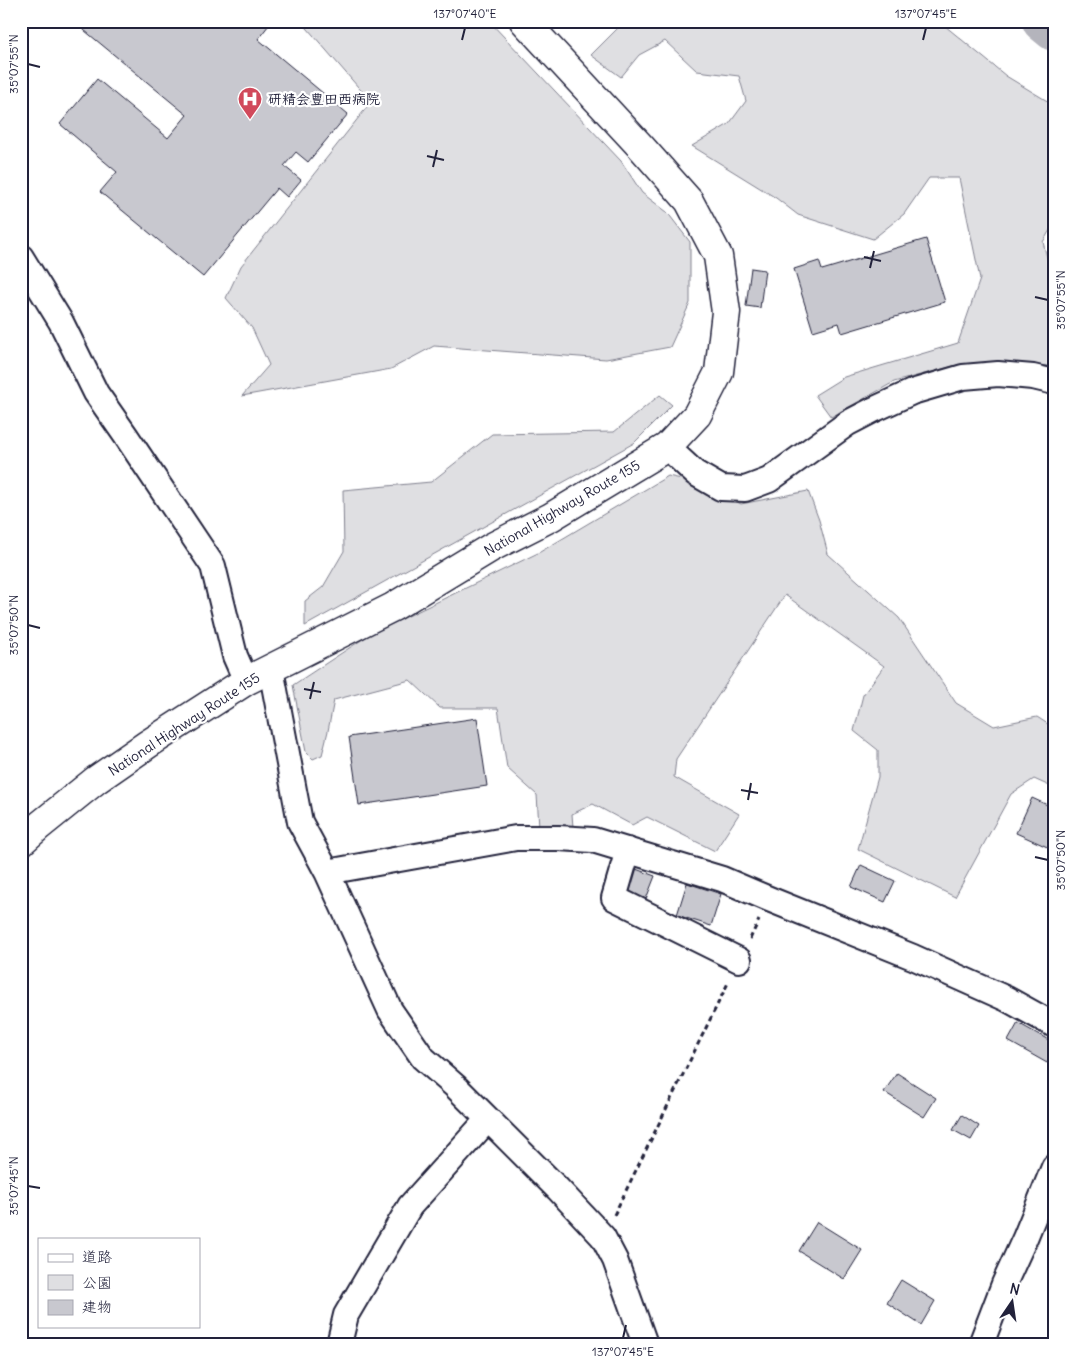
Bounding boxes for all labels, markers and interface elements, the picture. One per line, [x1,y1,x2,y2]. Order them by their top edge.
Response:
text: 137°07'40"E [433,6,497,21]
text: 137°07'45"E [895,6,957,21]
text: 35°07'55"N [6,34,21,94]
hospital icon: 研精会豊田西病院 [237,86,263,120]
place label: 研精会豊田西病院 [268,90,380,108]
text: 35°07'55"N [1053,270,1068,330]
street label: National Highway Route 155 [481,456,643,560]
text: 35°07'50"N [6,595,21,655]
street label: National Highway Route 155 [105,668,263,780]
text: 35°07'50"N [1053,830,1068,890]
text: 35°07'45"N [6,1156,21,1216]
legend [38,1238,200,1328]
text: 道路 [82,1247,112,1266]
text: 公園 [82,1273,112,1292]
north arrow [988,1278,1038,1328]
text: N [1008,1279,1022,1299]
text: 建物 [82,1297,112,1316]
text: 137°07'45"E [592,1344,654,1359]

